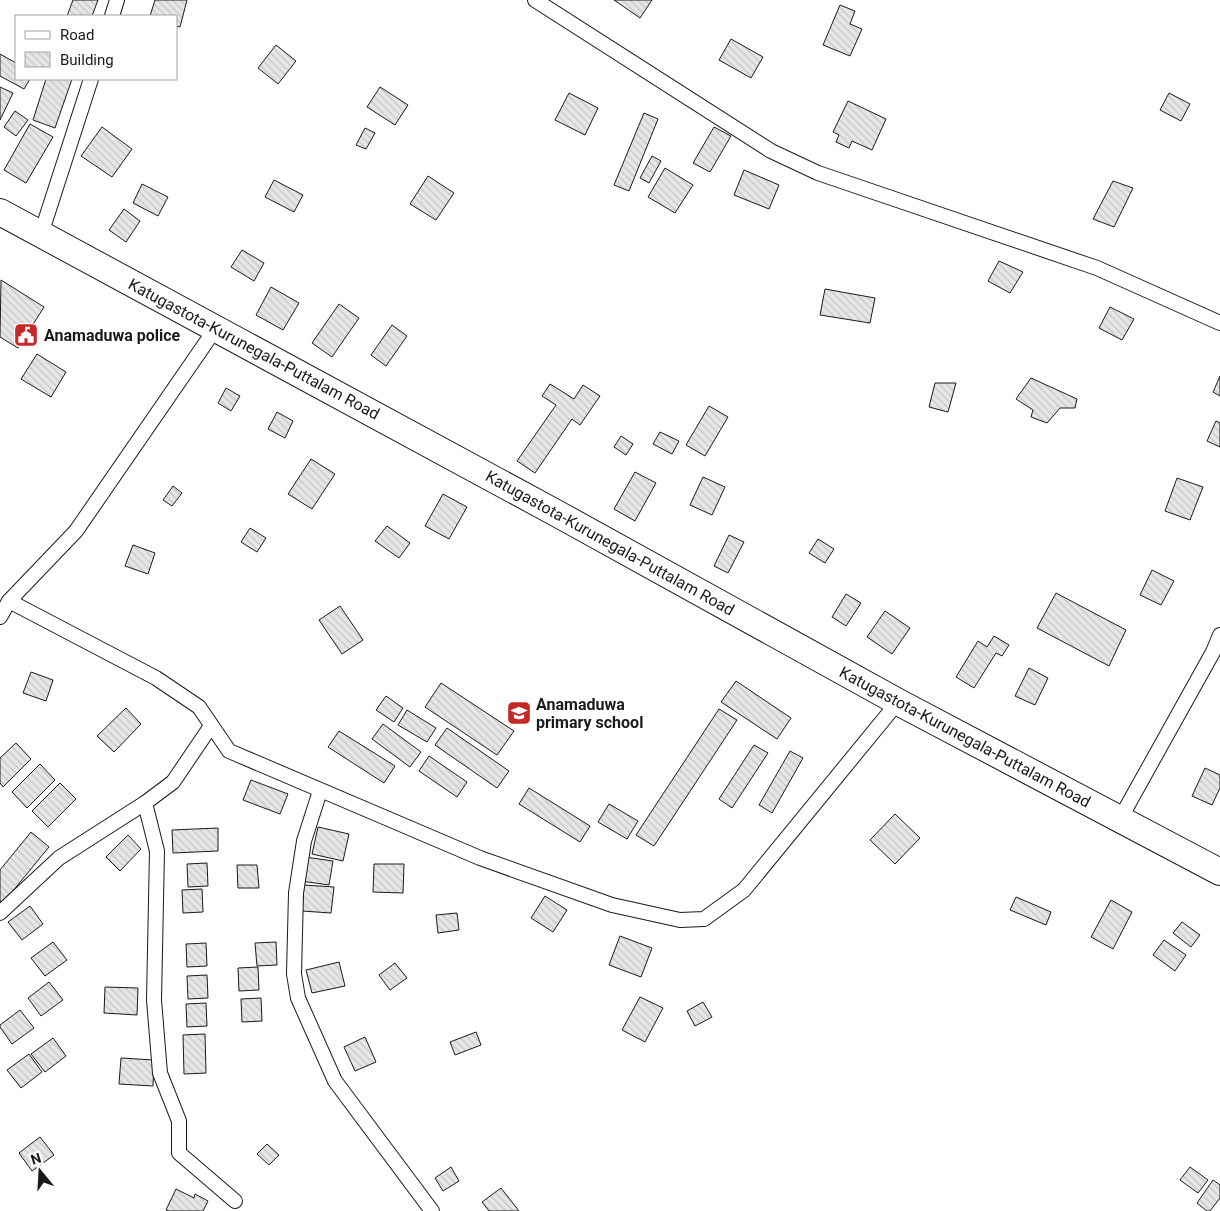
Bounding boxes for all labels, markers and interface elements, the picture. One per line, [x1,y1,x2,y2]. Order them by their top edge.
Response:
legend [15,15,178,80]
text: Road [60,26,94,44]
text: Building [60,51,114,69]
street label: Katugastota-Kurunegala-Puttalam Road [125,275,383,423]
public building icon: Anamaduwa police [13,322,39,348]
place label: Anamaduwa police [44,326,181,345]
street label: Katugastota-Kurunegala-Puttalam Road [482,466,738,620]
street label: Katugastota-Kurunegala-Puttalam Road [836,663,1094,811]
place label: Anamaduwa primary school [536,695,643,732]
school or university icon: Anamaduwa primary school [506,700,532,726]
north arrow [15,1146,65,1196]
text: N [29,1149,43,1168]

